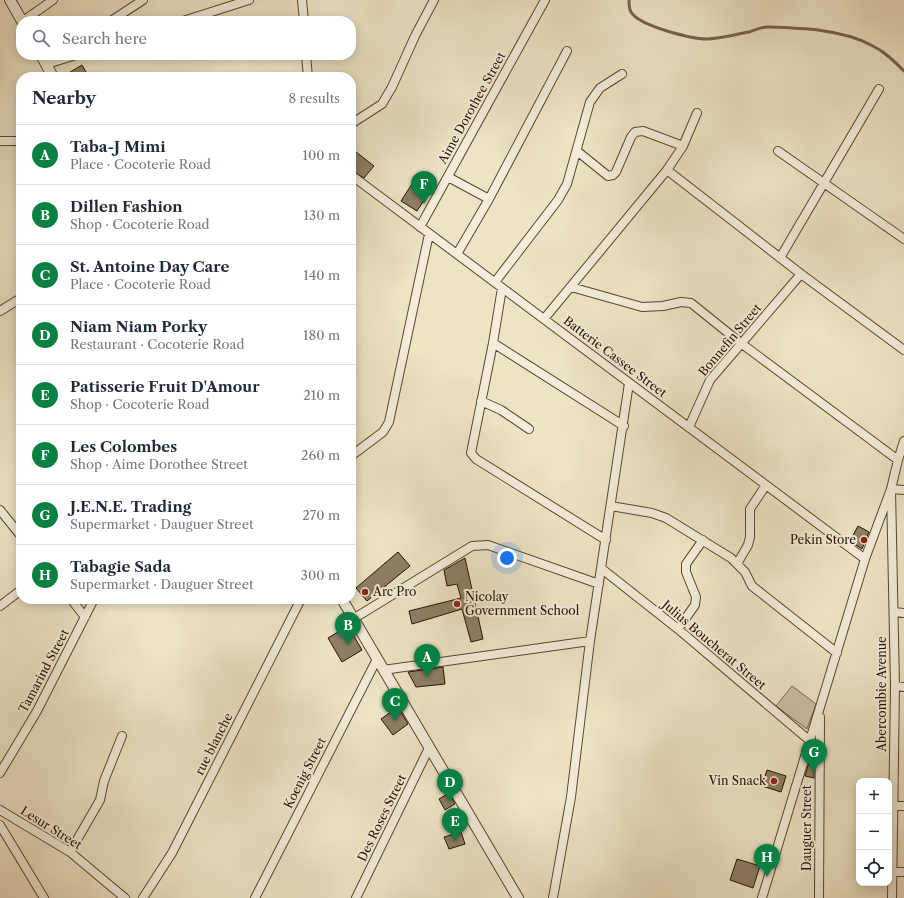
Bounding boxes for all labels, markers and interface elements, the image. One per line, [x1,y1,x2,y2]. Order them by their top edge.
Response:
search box [16,16,356,60]
icon: search [30,27,52,49]
text: Search here [62,29,147,48]
street label: Aime Dorothee Street [434,49,509,167]
text: Nearby [32,88,96,108]
text: 8 results [288,90,340,106]
text: Taba-J Mimi [70,137,166,156]
text: A [40,147,50,163]
text: 100 m [302,147,340,163]
text: Place · Cocoterie Road [70,156,211,172]
pin: F [411,171,437,204]
text: Dillen Fashion [70,197,183,216]
text: B [40,207,50,223]
text: 130 m [304,207,340,223]
text: Shop · Cocoterie Road [70,216,209,232]
text: St. Antoine Day Care [70,257,229,276]
text: C [40,267,50,283]
text: 140 m [303,267,340,283]
text: Place · Cocoterie Road [70,276,211,292]
street label: Bonnefin Street [695,300,765,379]
street label: Batterie Cassee Street [561,313,670,401]
text: Niam Niam Porky [70,317,207,336]
text: D [39,327,51,343]
text: 180 m [303,327,340,343]
text: Restaurant · Cocoterie Road [70,336,244,352]
text: Patisserie Fruit D'Amour [70,377,260,396]
text: E [40,387,50,403]
text: 210 m [303,387,340,403]
text: Shop · Cocoterie Road [70,396,209,412]
text: Les Colombes [70,437,177,456]
text: F [41,447,49,463]
text: 260 m [301,447,340,463]
text: Shop · Aime Dorothee Street [70,456,248,472]
text: J.E.N.E. Trading [70,497,191,516]
text: G [39,507,51,523]
text: 270 m [302,507,340,523]
text: Supermarket · Dauguer Street [70,516,254,532]
place label: Pekin Store [790,532,856,547]
marker: Pekin Store [859,535,869,545]
your location [497,548,517,568]
text: Tabagie Sada [70,557,171,576]
text: H [39,567,51,583]
text: 300 m [301,567,340,583]
text: Supermarket · Dauguer Street [70,576,254,592]
place label: Arc Pro [372,584,416,599]
marker: Arc Pro [360,587,370,597]
place label: Nicolay Government School [465,589,580,618]
street label: Julius Boucherat Street [658,595,770,693]
marker: Nicolay Government School [452,599,462,609]
pin: B [335,612,361,645]
street label: Tamarind Street [15,626,72,715]
street label: Abercombie Avenue [874,636,889,753]
pin: A [414,644,440,677]
pin: C [382,688,408,721]
street label: rue blanche [192,710,236,777]
street label: Koenig Street [280,734,329,811]
pin: G [801,739,827,772]
pin: D [437,769,463,802]
street label: Des Roses Street [354,771,410,864]
place label: Vin Snack [708,773,767,788]
marker: Vin Snack [769,776,779,786]
map controls [856,778,892,886]
button: + [856,778,892,814]
street label: Dauguer Street [799,784,814,871]
street label: Lesur Street [18,803,85,853]
pin: E [442,808,468,841]
button: − [856,814,892,850]
pin: H [754,844,780,877]
button: locate [856,850,892,886]

